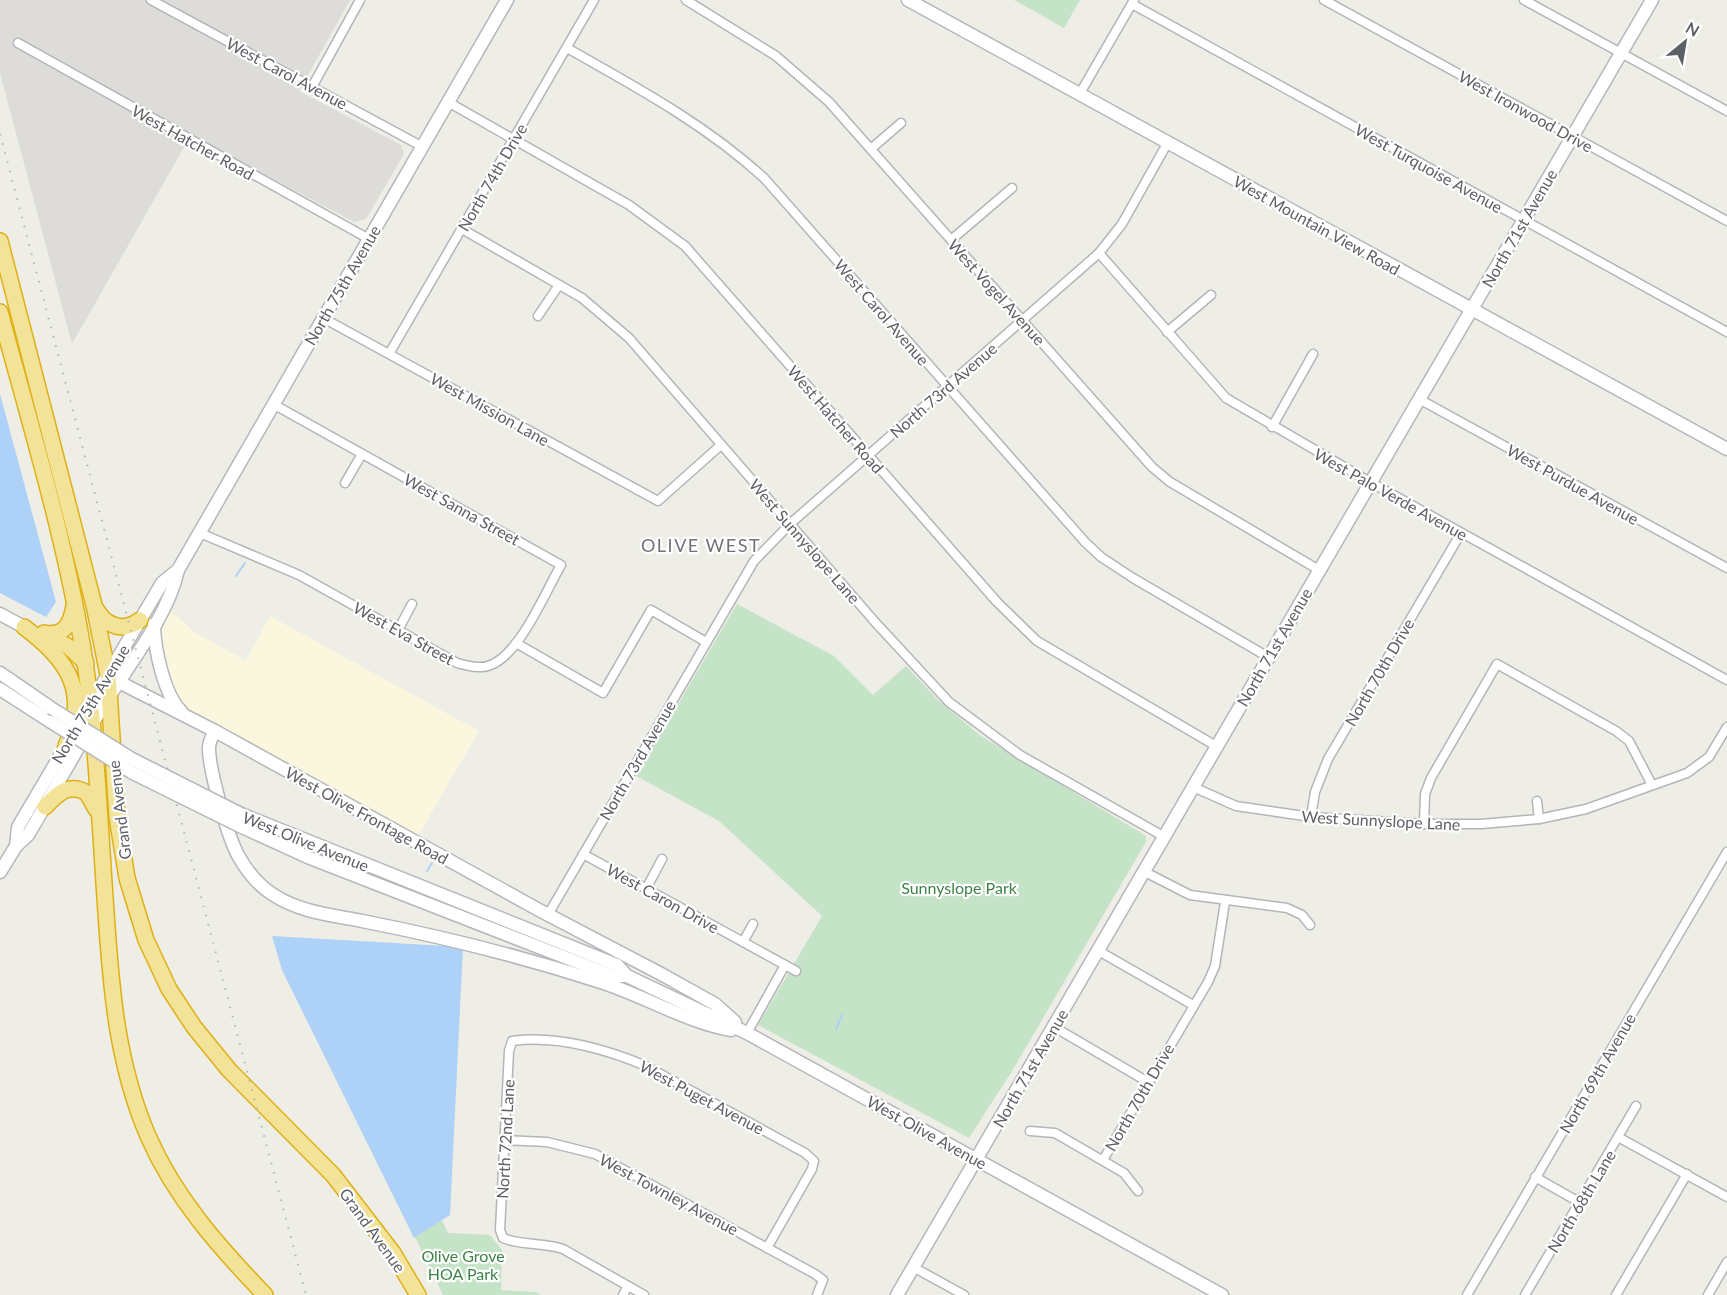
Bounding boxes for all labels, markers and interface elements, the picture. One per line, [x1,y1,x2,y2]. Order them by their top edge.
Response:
north arrow [1655,12,1715,72]
text: N [1683,17,1703,40]
street label: West Carol Avenue [223,33,351,113]
street label: West Ironwood Drive [1456,66,1596,156]
street label: West Hatcher Road [129,101,257,183]
street label: North 74th Drive [453,120,531,234]
street label: West Turquoise Avenue [1352,120,1506,216]
street label: North 71st Avenue [1477,165,1561,291]
street label: West Mountain View Road [1231,171,1403,279]
street label: North 75th Avenue [300,222,384,348]
street label: West Vogel Avenue [944,235,1050,349]
street label: West Carol Avenue [831,255,933,369]
street label: North 73rd Avenue [886,338,1000,442]
street label: West Hatcher Road [784,361,888,477]
street label: West Mission Lane [427,369,553,449]
street label: West Purdue Avenue [1504,440,1642,528]
street label: West Palo Verde Avenue [1311,444,1471,544]
street label: West Sanna Street [401,469,523,549]
street label: West Sunnyslope Lane [746,475,864,607]
district label: OLIVE WEST [641,534,761,556]
street label: North 71st Avenue [1232,584,1316,710]
street label: West Eva Street [350,598,458,669]
street label: North 70th Drive [1340,615,1418,729]
street label: North 75th Avenue [47,641,133,767]
street label: North 73rd Avenue [595,697,679,823]
street label: Grand Avenue [104,759,134,861]
street label: West Olive Frontage Road [282,762,452,868]
street label: West Sunnyslope Lane [1301,806,1461,834]
street label: West Olive Avenue [240,807,372,875]
street label: West Caron Drive [604,859,722,937]
park label: Sunnyslope Park [901,878,1018,897]
street label: North 71st Avenue [988,1005,1072,1131]
street label: North 69th Avenue [1555,1010,1639,1136]
street label: North 70th Drive [1100,1040,1178,1154]
street label: West Puget Avenue [637,1056,767,1138]
street label: North 72nd Lane [492,1079,518,1199]
street label: West Olive Avenue [864,1091,990,1173]
street label: North 68th Lane [1543,1146,1619,1256]
street label: West Townley Avenue [596,1149,742,1239]
street label: Grand Avenue [336,1184,410,1276]
park label: Olive Grove HOA Park [421,1246,505,1283]

